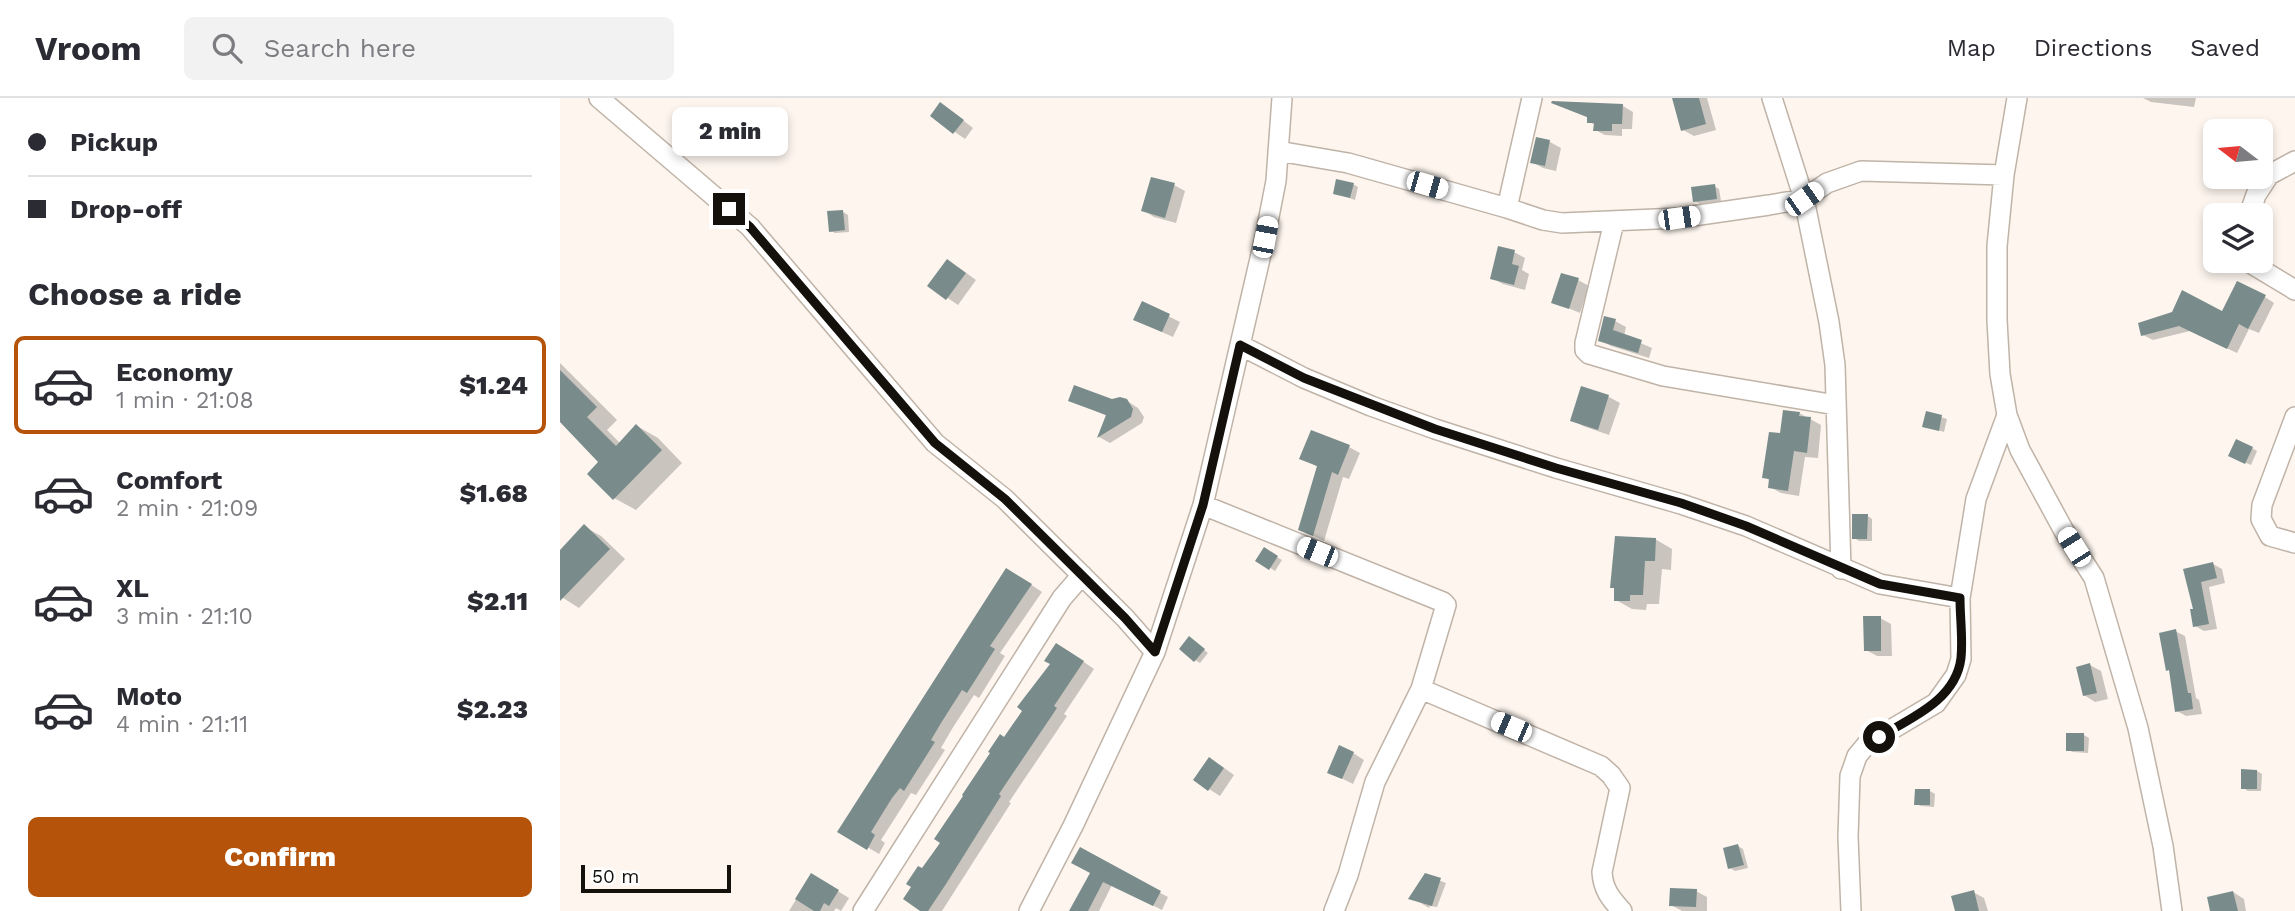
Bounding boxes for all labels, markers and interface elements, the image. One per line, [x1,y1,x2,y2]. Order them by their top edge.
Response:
search box [184,17,674,80]
text: Vroom [35,29,142,68]
icon: search [208,29,246,67]
text: Search here [264,33,416,63]
text: Map [1947,34,1996,62]
text: Directions [2034,34,2152,62]
text: Saved [2190,34,2260,62]
callout: 2 min [671,108,787,156]
text: 2 min [699,118,761,145]
north arrow [2203,119,2273,189]
map controls [2203,119,2273,273]
text: Pickup [70,127,158,157]
car [1404,169,1451,201]
car [1781,178,1828,220]
route end [713,193,745,225]
text: Drop-off [70,194,182,224]
button: layers [2203,203,2273,273]
car [1657,205,1702,231]
car [1251,214,1280,260]
text: Choose a ride [28,275,242,313]
icon: car [32,354,95,417]
text: Economy [116,357,233,387]
text: $1.24 [459,370,528,400]
text: 1 min · 21:08 [116,387,254,414]
icon: car [32,462,95,525]
text: Comfort [116,465,222,495]
text: $1.68 [459,478,528,508]
text: 2 min · 21:09 [116,495,258,522]
car [2054,524,2095,570]
car [1294,534,1341,570]
icon: car [32,570,95,633]
text: XL [116,573,149,603]
text: $2.11 [467,586,528,616]
text: 3 min · 21:10 [116,603,253,630]
icon: car [32,678,95,741]
text: Moto [116,681,182,711]
text: $2.23 [457,694,528,724]
car [1488,709,1535,745]
text: 4 min · 21:11 [116,711,248,738]
route start [1863,721,1895,753]
button: Confirm [28,817,532,897]
scale bar [581,862,732,894]
text: 50 m [592,865,639,888]

